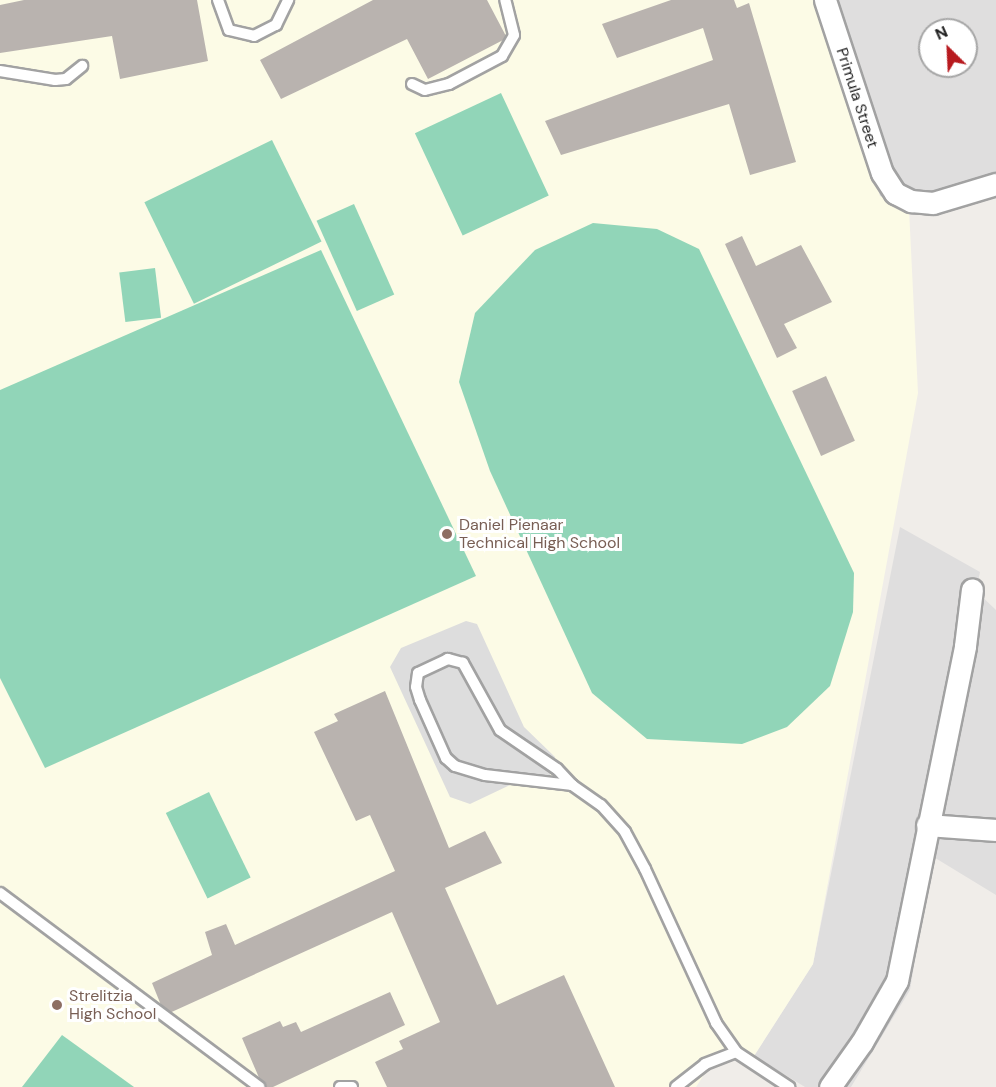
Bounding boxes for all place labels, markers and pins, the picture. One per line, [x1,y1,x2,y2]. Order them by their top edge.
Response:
place label: Daniel Pienaar Technical High School [459,515,620,553]
marker: Daniel Pienaar Technical High School [440,527,454,541]
place label: Strelitzia High School [69,986,156,1024]
marker: Strelitzia High School [50,998,64,1012]

